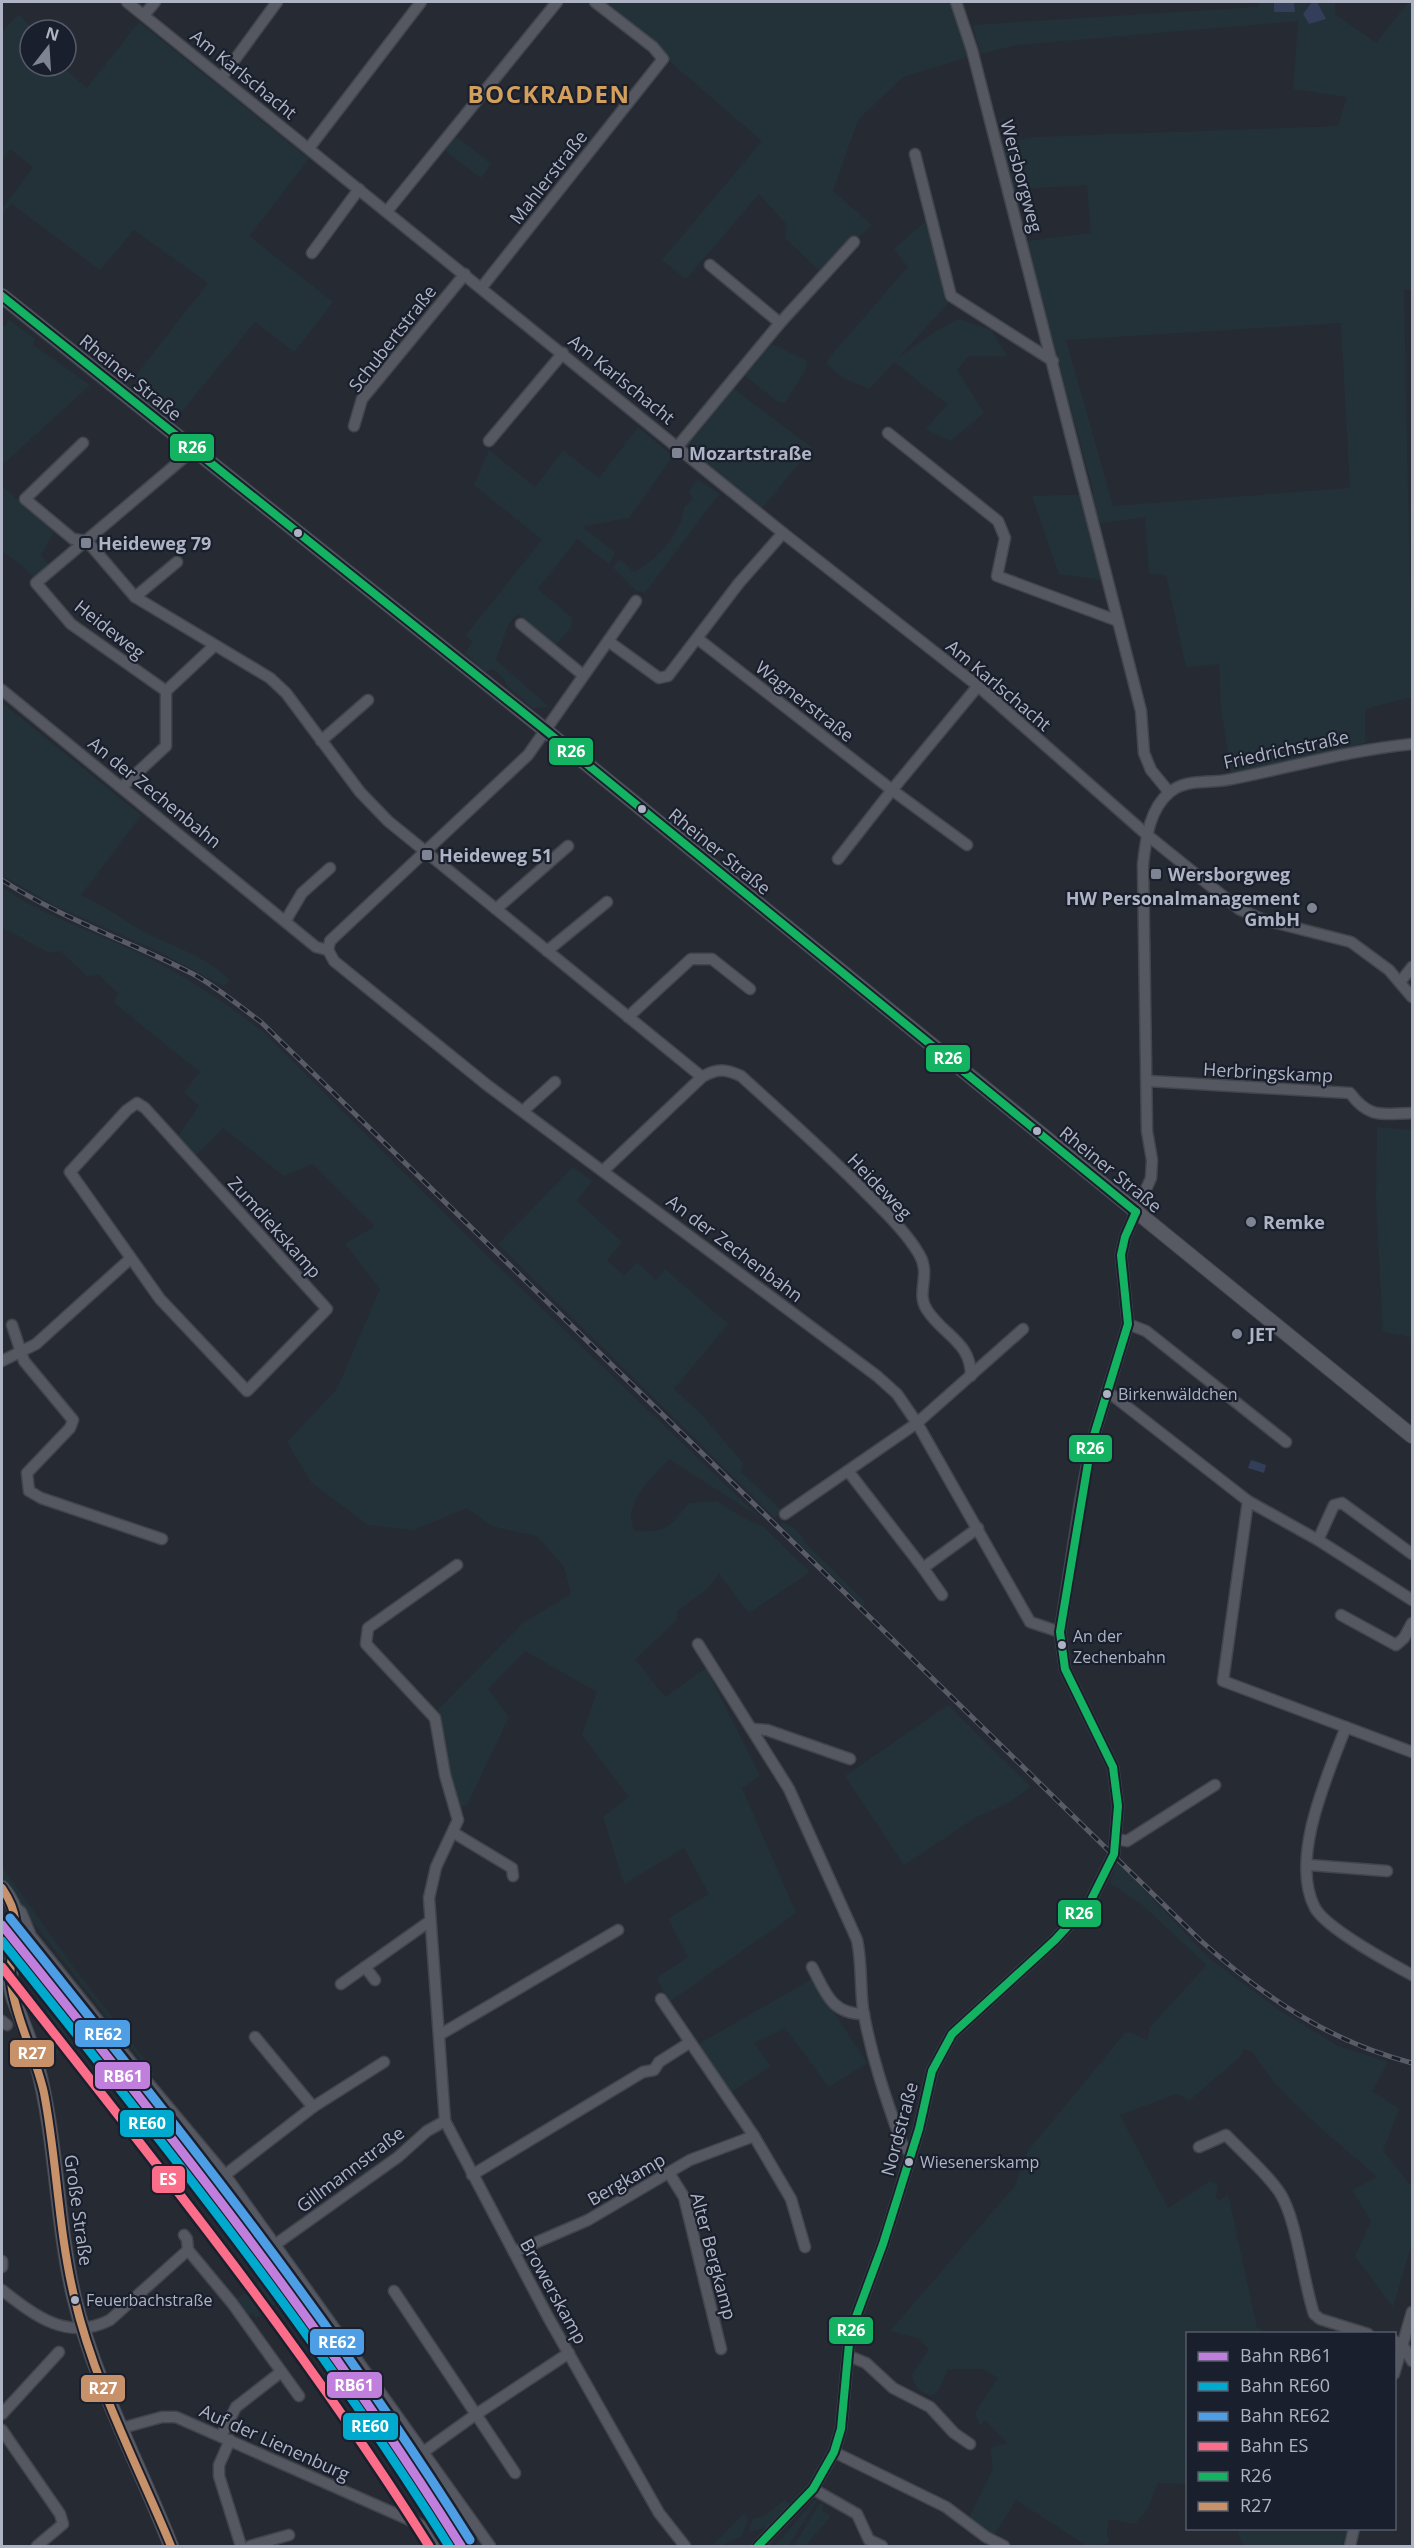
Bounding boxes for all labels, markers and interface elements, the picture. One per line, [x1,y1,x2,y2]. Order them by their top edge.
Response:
north arrow [18,18,78,78]
text: N [43,21,62,46]
street label: Am Karlschacht [186,24,302,124]
district label: BOCKRADEN [467,77,631,110]
street label: Wersborgweg [995,117,1049,235]
street label: Mahlerstraße [504,125,592,229]
street label: Schubertstraße [343,280,441,396]
street label: Rheiner Straße [75,328,187,426]
street label: Am Karlschacht [564,329,680,429]
line badge: R26 [169,433,215,462]
text: R26 [178,436,206,458]
place label: Mozartstraße [689,441,812,465]
marker: Mozartstraße [670,446,684,460]
unlabelled marker [292,527,304,539]
place label: Heideweg 79 [98,531,211,555]
marker: Heideweg 79 [79,536,93,550]
street label: Heideweg [70,594,150,664]
street label: Am Karlschacht [942,634,1056,736]
street label: Wagnerstraße [751,655,859,747]
street label: Friedrichstraße [1221,724,1351,774]
street label: An der Zechenbahn [84,731,226,853]
line badge: R26 [548,737,594,766]
text: R26 [557,740,585,762]
street label: Rheiner Straße [664,802,776,900]
unlabelled marker [636,803,648,815]
place label: Heideweg 51 [439,843,552,867]
marker: Heideweg 51 [420,848,434,862]
place label: Wersborgweg [1168,862,1290,886]
marker: Wersborgweg [1149,867,1163,881]
place label: HW Personalmanagement GmbH [1066,886,1300,931]
marker: HW Personalmanagement GmbH [1305,901,1319,915]
line badge: R26 [925,1044,971,1073]
text: R26 [934,1047,962,1069]
street label: Herbringskamp [1202,1057,1334,1087]
street label: Rheiner Straße [1055,1120,1167,1218]
unlabelled marker [1031,1125,1043,1137]
street label: Heideweg [843,1148,918,1224]
street label: Zumdiekskamp [223,1171,327,1283]
street label: An der Zechenbahn [662,1189,808,1307]
place label: Remke [1263,1210,1325,1234]
marker: Remke [1244,1215,1258,1229]
place label: JET [1247,1322,1276,1346]
marker: JET [1230,1327,1244,1341]
place label: Birkenwäldchen [1118,1383,1238,1405]
marker: Birkenwäldchen [1101,1388,1113,1400]
line badge: R26 [1068,1434,1113,1463]
text: R26 [1076,1437,1104,1459]
place label: An der Zechenbahn [1073,1625,1166,1668]
marker: An der Zechenbahn [1056,1639,1068,1651]
line badge: R26 [1057,1899,1102,1928]
text: R26 [1065,1902,1093,1924]
line badge: RE62 [74,2019,131,2048]
text: RE62 [84,2023,122,2045]
line badge: R27 [9,2039,55,2068]
text: R27 [18,2042,46,2064]
line badge: RB61 [94,2061,151,2090]
text: RB61 [103,2065,143,2087]
street label: Nordstraße [875,2079,923,2179]
line badge: RE60 [119,2109,175,2138]
text: RE60 [128,2112,166,2134]
street label: Gillmannstraße [291,2121,409,2217]
street label: Bergkamp [583,2147,669,2211]
place label: Wiesenerskamp [920,2151,1039,2173]
street label: Große Straße [59,2153,99,2267]
marker: Wiesenerskamp [903,2156,915,2168]
line badge: ES [151,2165,186,2194]
text: ES [159,2168,177,2190]
street label: Alter Bergkamp [686,2190,742,2322]
street label: Browerskamp [515,2234,593,2348]
place label: Feuerbachstraße [86,2289,212,2311]
marker: Feuerbachstraße [69,2294,81,2306]
line badge: R26 [828,2316,874,2345]
text: R26 [837,2319,865,2341]
line badge: RE62 [309,2328,365,2356]
text: RE62 [318,2331,356,2353]
legend [1186,2332,1396,2530]
text: Bahn RB61 [1240,2343,1332,2367]
line badge: RB61 [326,2371,383,2399]
text: Bahn RE60 [1240,2373,1330,2397]
line badge: R27 [80,2374,126,2403]
text: RB61 [334,2374,374,2396]
text: R27 [89,2377,117,2399]
street label: Auf der Lienenburg [196,2398,354,2486]
text: Bahn RE62 [1240,2403,1330,2427]
line badge: RE60 [342,2412,399,2441]
text: RE60 [351,2415,389,2437]
text: Bahn ES [1240,2433,1308,2457]
text: R26 [1240,2463,1272,2487]
text: R27 [1240,2493,1272,2517]

